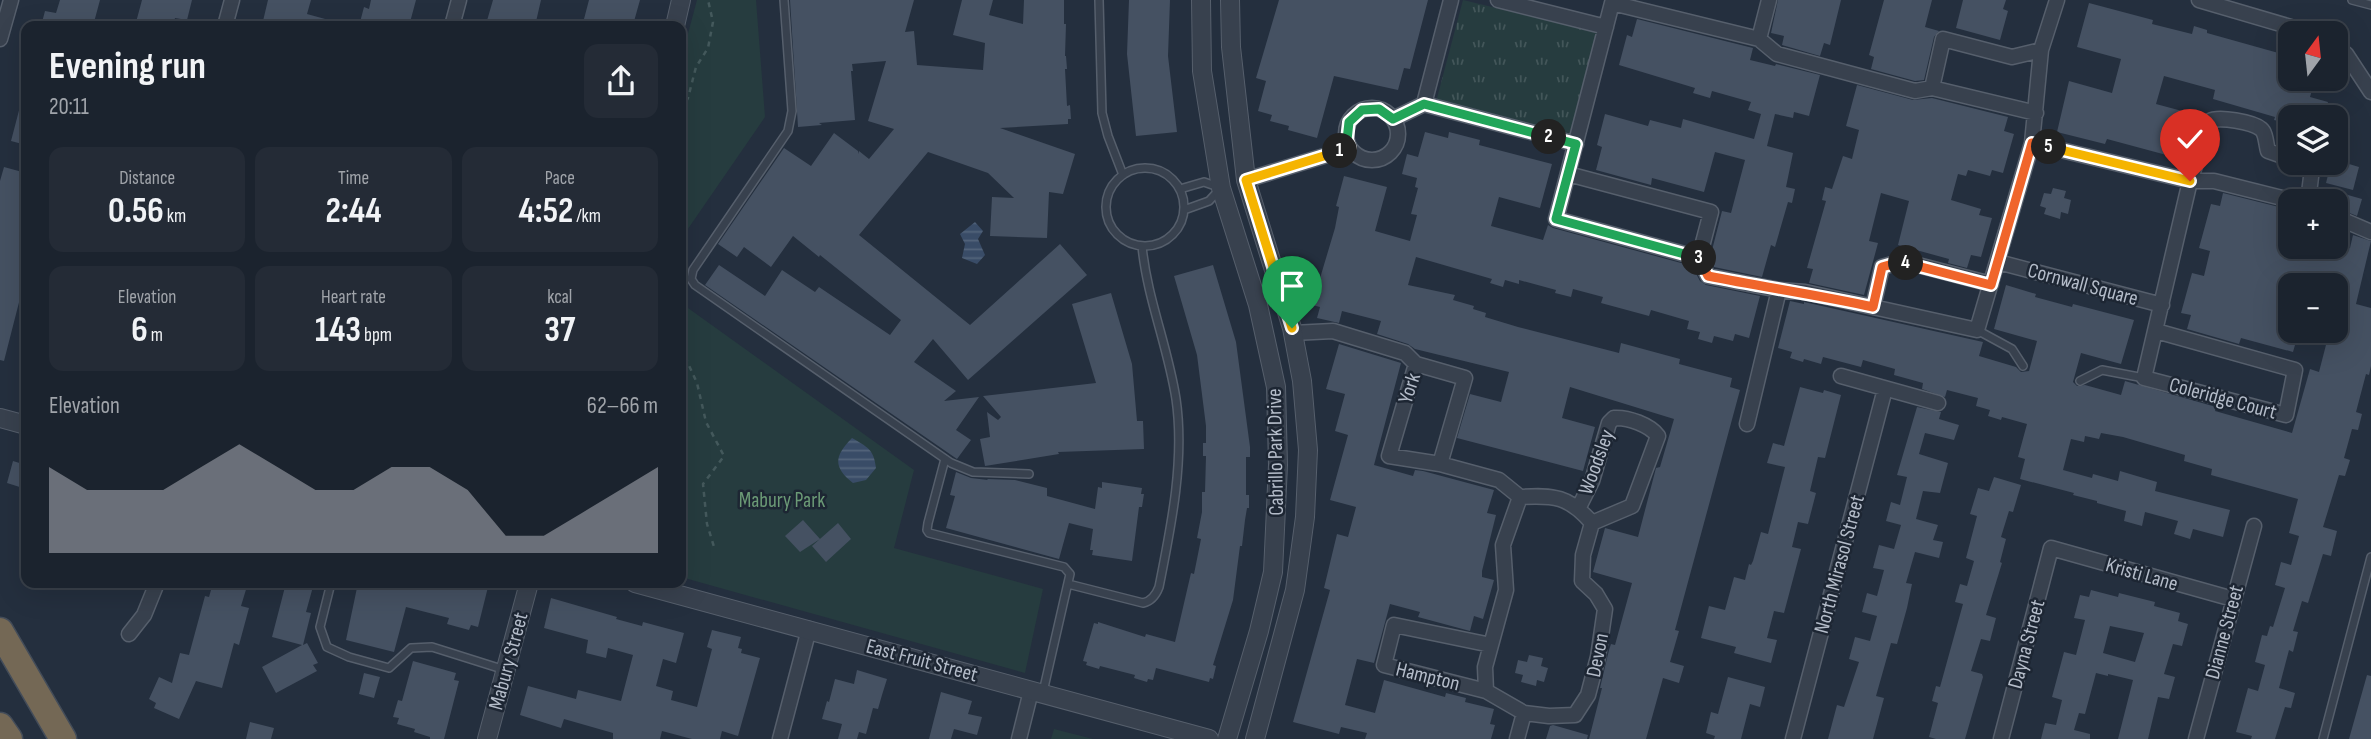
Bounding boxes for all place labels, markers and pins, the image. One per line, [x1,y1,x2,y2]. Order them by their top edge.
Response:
pin [2160,109,2220,181]
pin: 2 [1532,120,1566,154]
pin: 5 [2032,130,2066,164]
pin: 1 [1322,134,1358,168]
pin: 3 [1682,240,1716,276]
pin: 4 [1888,246,1924,280]
pin [1262,256,1322,328]

